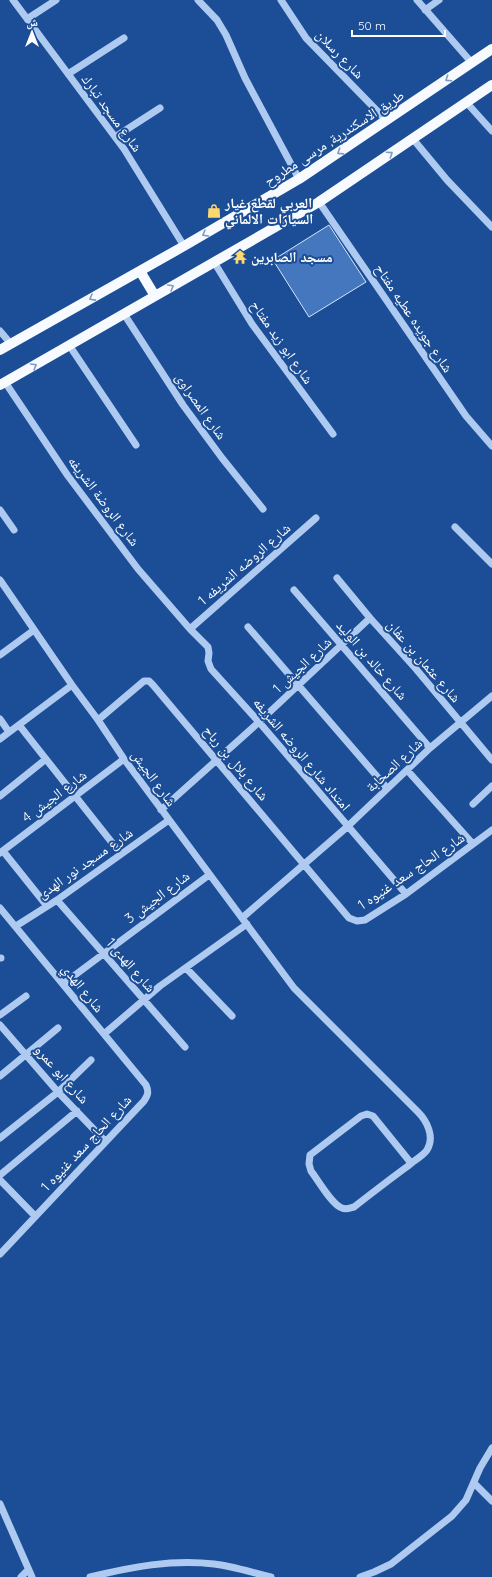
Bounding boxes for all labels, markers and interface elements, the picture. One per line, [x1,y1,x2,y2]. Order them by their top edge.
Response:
north arrow [12,12,52,52]
scale bar [352,12,445,38]
text: ش [26,15,38,30]
text: 50 m [358,18,386,33]
street label: شارع رسلان [311,26,368,83]
street label: شارع مسجد تبارك [77,71,146,156]
one-way arrow [445,74,452,82]
street label: طريق الاسكندرية, مرسى مطروح [261,86,408,191]
one-way arrow [338,147,345,154]
one-way arrow [385,152,392,159]
place label: العربي لقطع غيار السيارات الالماني [224,194,313,230]
shop icon: العربي لقطع غيار السيارات الالماني [206,203,222,219]
one-way arrow [202,229,209,236]
place label: مسجد الصابرين [251,248,333,266]
temple icon: مسجد الصابرين [232,249,248,265]
street label: شارع جويده عطيه مفتاح [370,260,457,376]
one-way arrow [167,285,174,292]
one-way arrow [89,293,96,300]
street label: شارع ابو زيد مفتاح [246,297,317,388]
one-way arrow [30,363,37,370]
street label: شارع المصراوى [171,369,231,444]
street label: شارع الروضة الشريفه [64,453,144,550]
street label: شارع الروضه الشريفه 1 [194,519,295,610]
street label: شارع خالد بن الوليد [332,616,411,704]
street label: شارع عثمان بن عفان [382,616,465,707]
street label: شارع الجيش 1 [269,633,336,698]
street label: امتداد شارع الروضه الشريفه [249,694,355,815]
street label: شارع بلال بن رباح [199,722,273,805]
street label: شارع الصحابة [362,734,427,796]
street label: شارع الجيش [127,746,180,810]
street label: شارع الجيش 4 [18,766,91,827]
street label: شارع مسجد نور الهدى [34,823,137,903]
street label: شارع الحاج سعد غنيوه 1 [354,829,469,914]
street label: شارع الجيش 3 [121,867,194,928]
street label: شارع الهدى 1 [102,934,160,997]
street label: شارع الهدي [56,960,108,1018]
street label: شارع ابو عمرو [30,1041,93,1108]
street label: شارع الحاج سعد غنيوه 1 [37,1091,136,1196]

